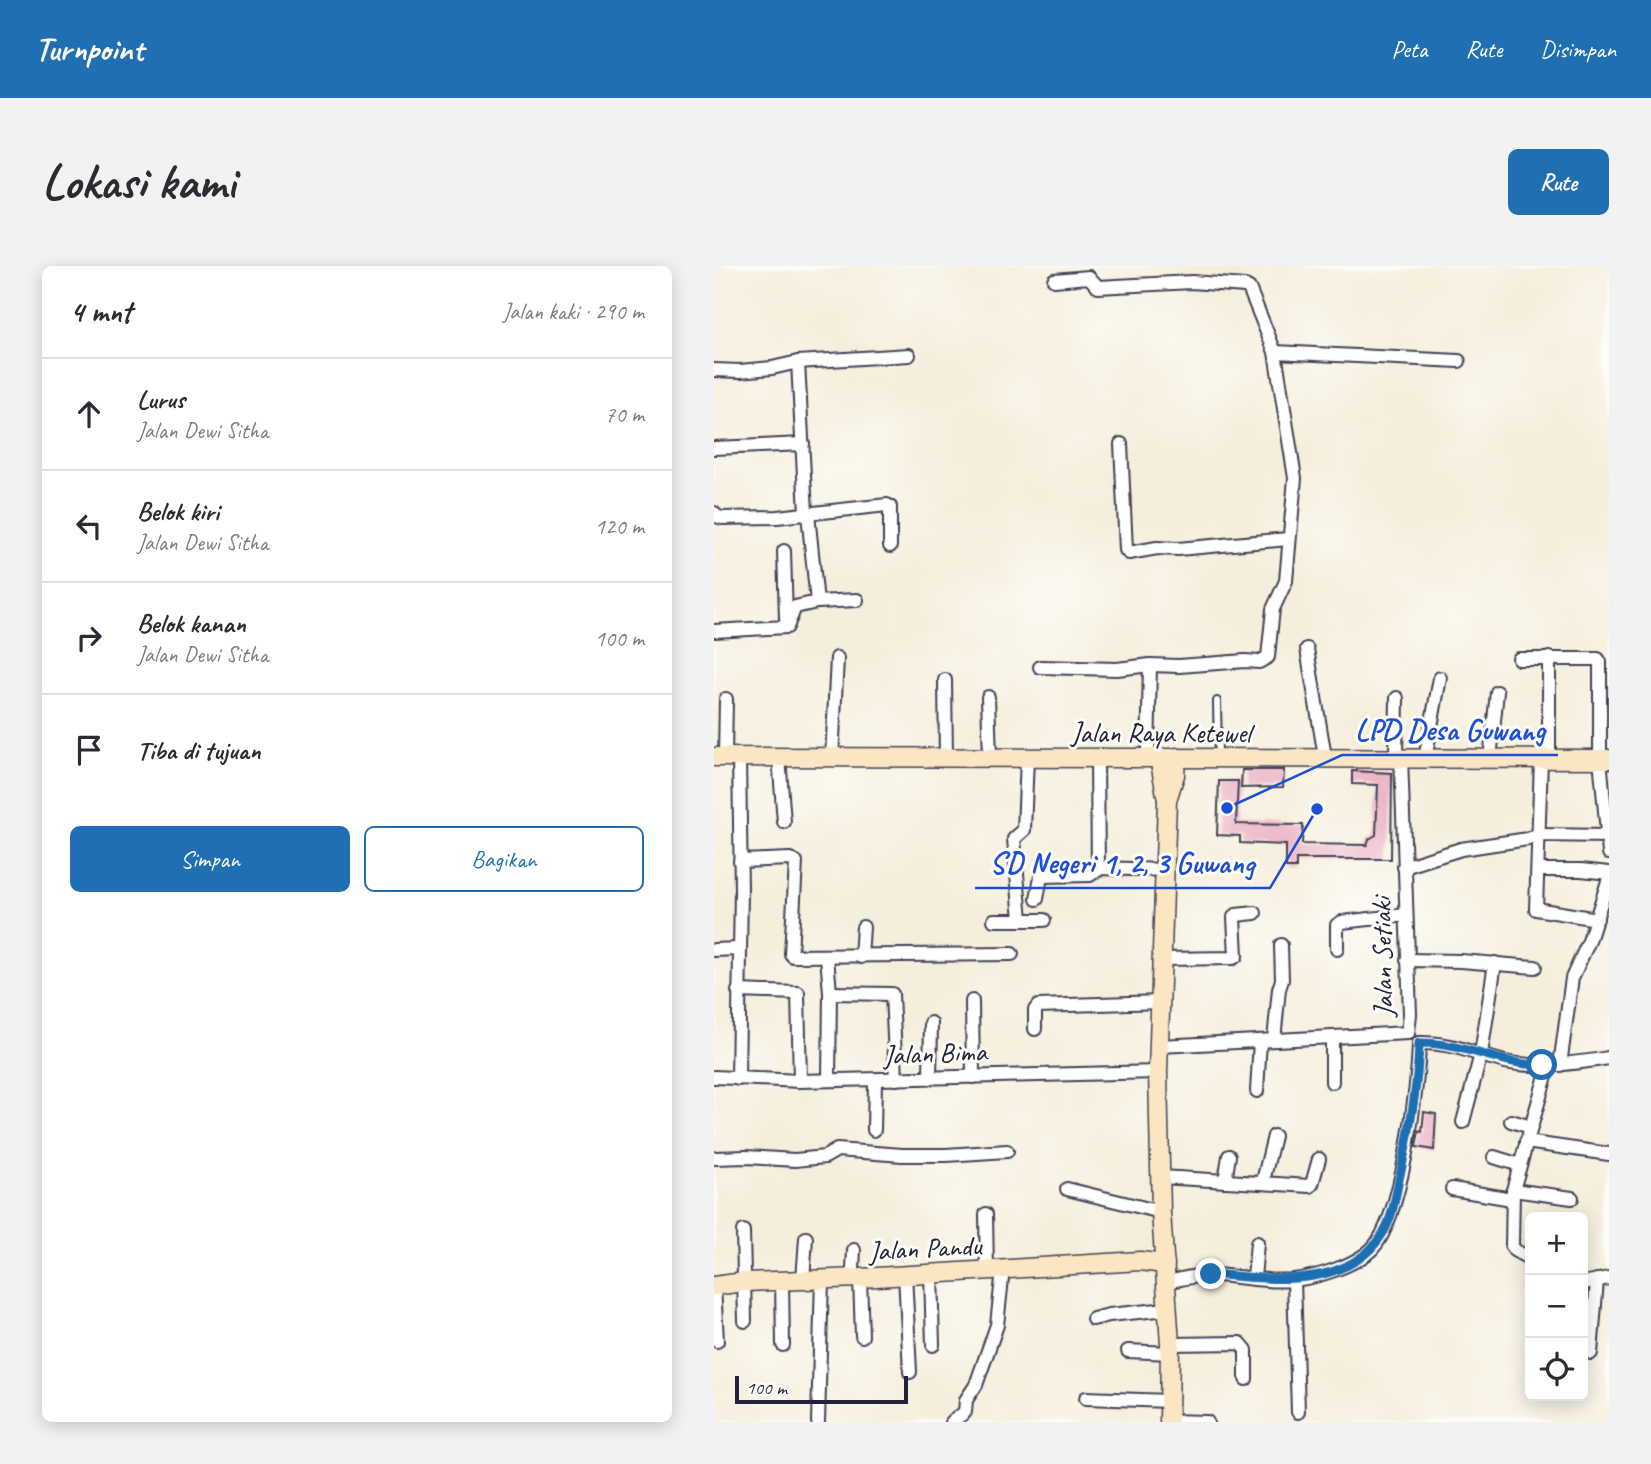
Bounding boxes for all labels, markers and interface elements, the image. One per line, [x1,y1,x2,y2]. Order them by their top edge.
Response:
text: Turnpoint [35,28,143,70]
text: Peta [1391,34,1427,64]
text: Rute [1465,34,1502,64]
text: Disimpan [1540,34,1616,64]
button: Rute [1508,149,1609,215]
text: Lokasi kami [42,151,235,213]
text: 4 mnt [70,293,132,331]
text: Jalan kaki · 290 m [502,297,644,326]
text: Lurus [137,383,185,416]
icon: ahead [70,395,108,433]
text: 70 m [605,400,644,429]
text: Jalan Dewi Sitha [137,416,268,445]
text: Belok kiri [137,495,219,528]
icon: left [70,507,108,545]
text: 120 m [595,512,644,541]
text: Jalan Dewi Sitha [137,528,268,557]
text: Belok kanan [137,607,246,640]
icon: right [70,619,108,657]
text: 100 m [595,624,644,653]
text: Jalan Dewi Sitha [137,640,268,669]
callout: LPD Desa Guwang [1342,704,1558,755]
text: LPD Desa Guwang [1355,711,1547,749]
street label: Jalan Raya Ketewel [1069,715,1256,750]
icon: arrive [70,731,108,769]
text: Tiba di tujuan [137,734,261,767]
button: Simpan [70,826,350,892]
button: Bagikan [364,826,644,892]
callout: SD Negeri 1, 2, 3 Guwang [975,837,1270,888]
text: SD Negeri 1, 2, 3 Guwang [989,844,1257,882]
street label: Jalan Setiaki [1363,893,1401,1019]
street label: Jalan Bima [881,1034,989,1072]
route start [1526,1049,1557,1080]
map controls [1525,1212,1588,1401]
button: + [1525,1212,1588,1275]
street label: Jalan Pandu [866,1227,984,1269]
route end [1195,1258,1226,1289]
button: − [1525,1275,1588,1338]
button: locate [1525,1338,1588,1401]
scale bar [735,1373,908,1405]
text: 100 m [746,1376,787,1400]

